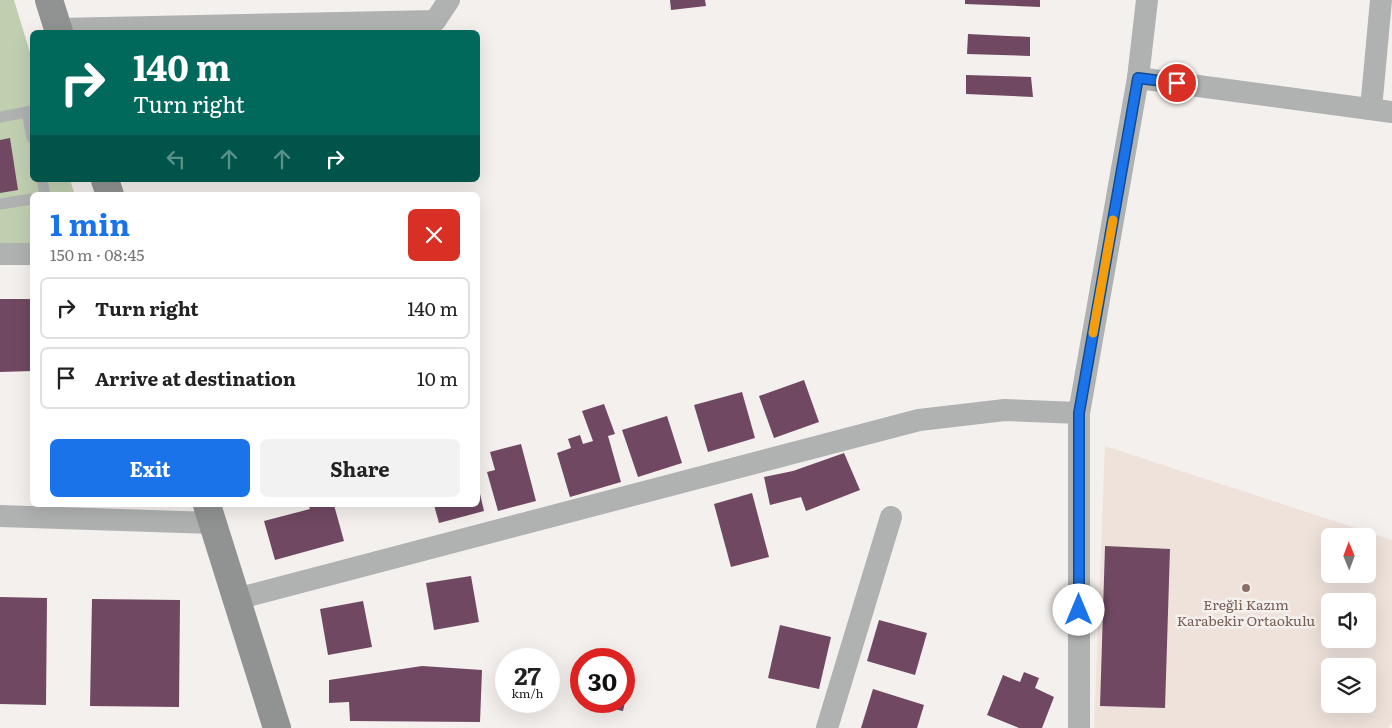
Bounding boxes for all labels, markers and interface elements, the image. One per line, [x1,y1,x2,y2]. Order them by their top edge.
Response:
text: 140 m [133,40,231,92]
icon: right [50,50,115,115]
pin [1156,62,1198,104]
icon: arrive [1163,69,1191,97]
text: Turn right [133,87,245,120]
icon: left [162,145,190,173]
icon: ahead [215,145,243,173]
icon: ahead [268,145,296,173]
icon: right [321,145,349,173]
text: 1 min [50,201,130,245]
button: close [408,209,460,261]
text: 150 m · 08:45 [50,242,144,266]
icon: right [52,294,80,322]
text: Turn right [95,294,199,322]
text: 140 m [407,294,458,322]
icon: arrive [52,364,80,392]
text: Arrive at destination [95,364,296,392]
text: 10 m [417,364,458,392]
button: Exit [50,439,250,497]
button: Share [260,439,460,497]
north arrow [1321,528,1376,582]
map controls [1321,528,1376,713]
marker: Ereğli Kazım Karabekir Ortaokulu [1240,582,1252,594]
position arrow [1052,583,1104,635]
button: sound [1321,593,1376,648]
place label: Ereğli Kazım Karabekir Ortaokulu [1177,594,1315,630]
speed limit sign: 30 [570,648,635,713]
text: 27 [514,656,541,693]
button: layers [1321,658,1376,713]
text: km/h [512,684,543,702]

